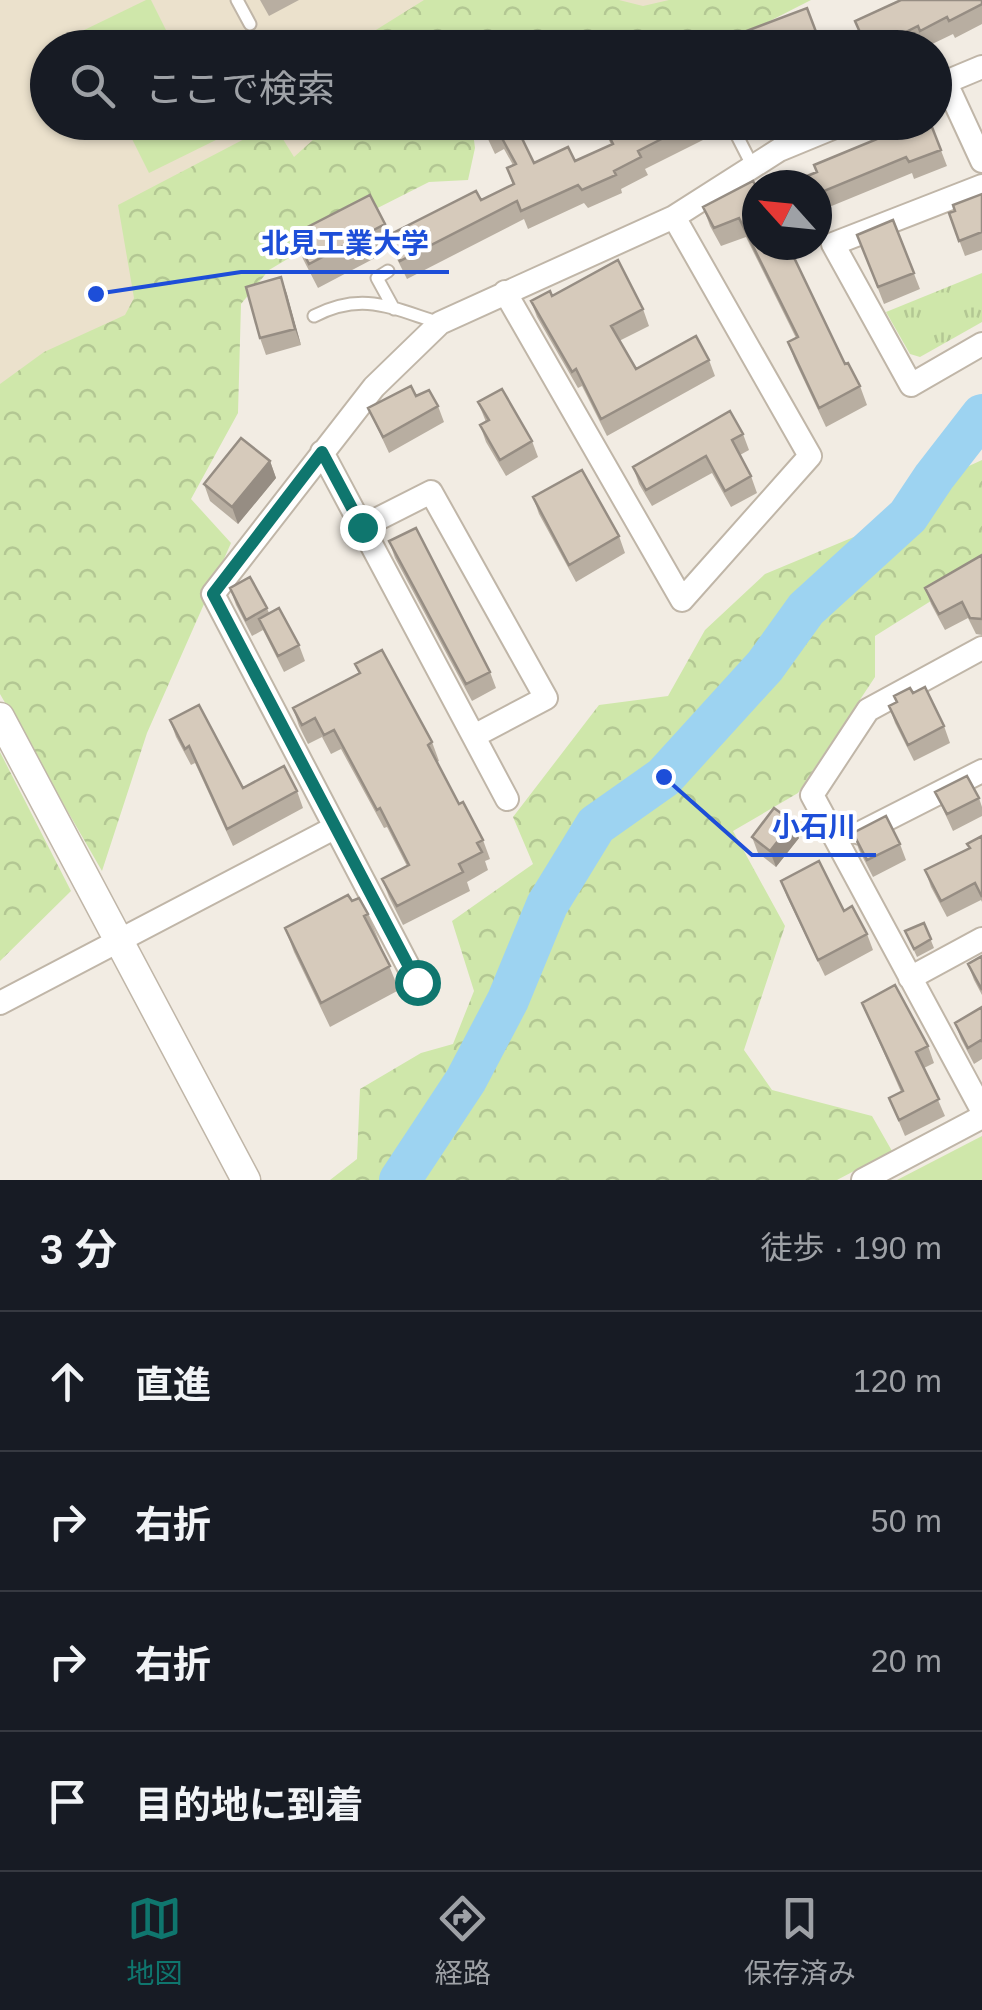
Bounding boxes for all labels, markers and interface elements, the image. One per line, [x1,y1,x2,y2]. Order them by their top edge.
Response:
search box [30,30,952,140]
icon: search [65,58,120,113]
text: ここで検索 [145,68,335,110]
north arrow [742,170,832,260]
callout: 北見工業大学 [241,214,449,272]
text: 北見工業大学 [261,228,429,259]
route end [340,505,386,551]
callout: 小石川 [752,797,876,855]
text: 小石川 [772,811,856,842]
route start [395,960,441,1006]
text: 3 分 [40,1226,117,1273]
text: 徒歩 · 190 m [761,1230,942,1266]
icon: ahead [40,1354,95,1409]
text: 120 m [853,1363,942,1399]
text: 直進 [135,1364,211,1406]
icon: right [40,1494,95,1549]
text: 50 m [871,1503,942,1539]
text: 右折 [135,1504,211,1546]
icon: right [40,1634,95,1689]
text: 20 m [871,1643,942,1679]
text: 右折 [135,1644,211,1686]
icon: arrive [40,1774,95,1829]
text: 目的地に到着 [135,1784,363,1826]
tab: 地図 [126,1891,182,1991]
tab: 経路 [435,1891,491,1991]
tab: 保存済み [744,1891,856,1991]

